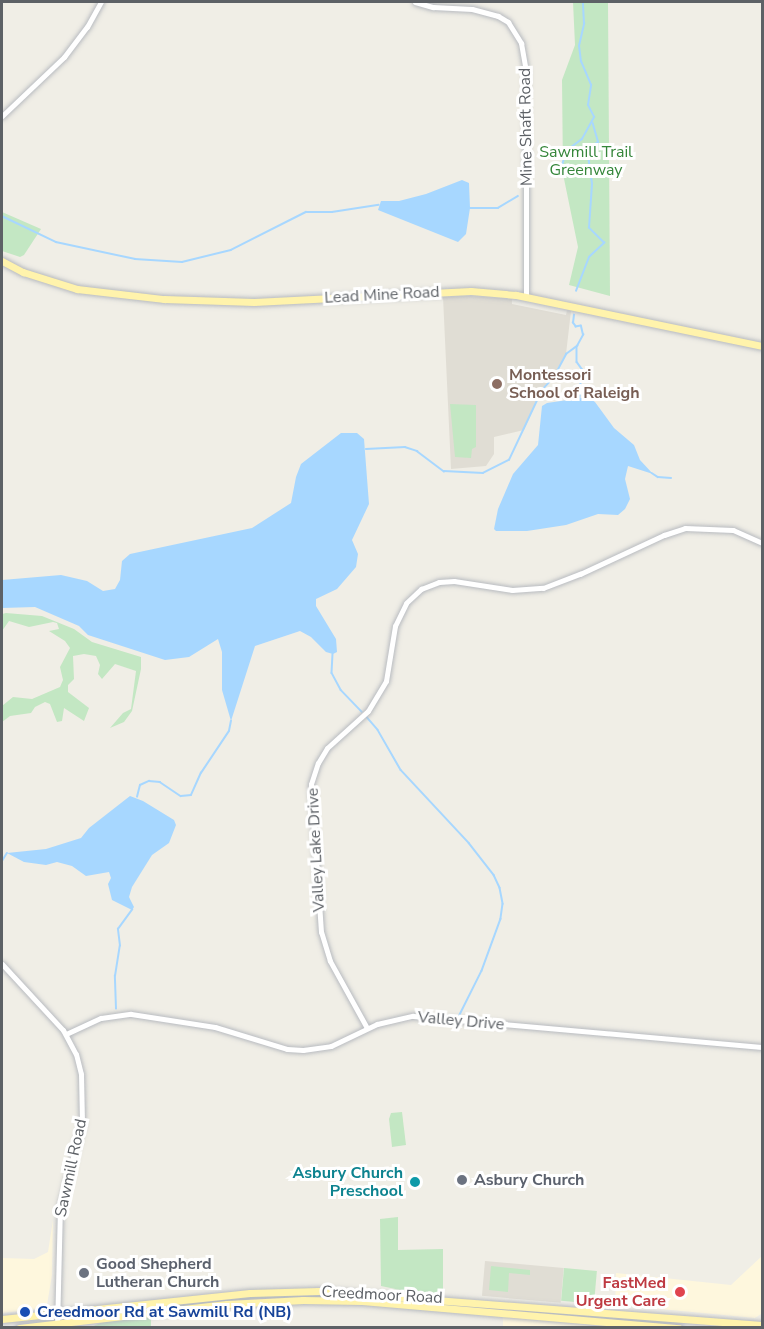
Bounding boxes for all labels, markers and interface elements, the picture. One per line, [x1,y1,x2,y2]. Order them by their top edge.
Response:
street label: Mine Shaft Road [515,68,537,186]
park label: Sawmill Trail Greenway [539,142,633,180]
street label: Lead Mine Road [324,282,440,308]
place label: Montessori School of Raleigh [509,365,640,403]
marker: Montessori School of Raleigh [490,377,504,391]
street label: Valley Lake Drive [303,787,329,913]
street label: Valley Drive [417,1008,505,1034]
street label: Sawmill Road [51,1117,91,1219]
place label: Asbury Church Preschool [293,1163,403,1201]
place label: Asbury Church [474,1170,584,1190]
marker: Asbury Church [455,1173,469,1187]
marker: Asbury Church Preschool [408,1175,422,1189]
place label: Good Shepherd Lutheran Church [96,1254,219,1292]
marker: Good Shepherd Lutheran Church [77,1266,91,1280]
place label: FastMed Urgent Care [576,1273,666,1311]
street label: Creedmoor Road [321,1282,443,1308]
marker: FastMed Urgent Care [671,1283,689,1301]
place label: Creedmoor Rd at Sawmill Rd (NB) [37,1302,292,1322]
marker: Creedmoor Rd at Sawmill Rd (NB) [18,1305,32,1319]

